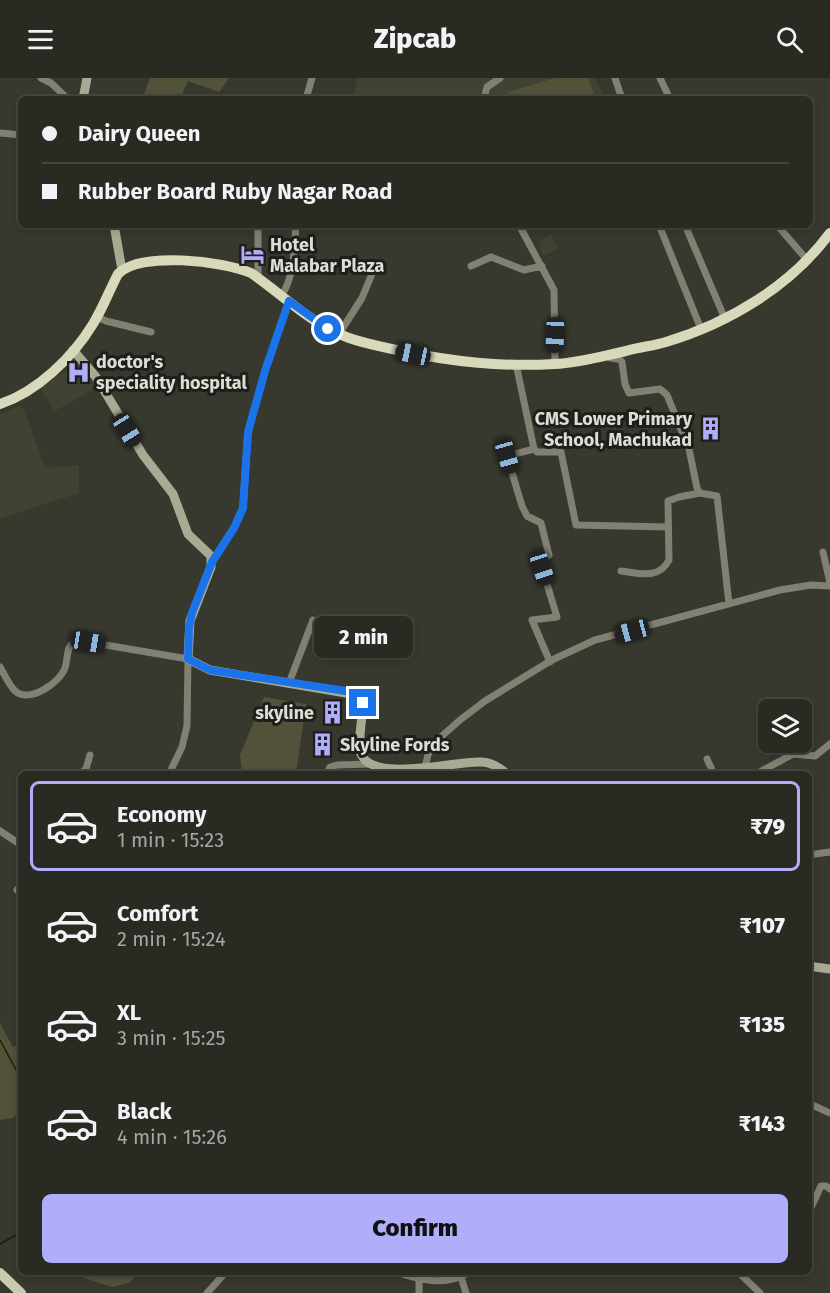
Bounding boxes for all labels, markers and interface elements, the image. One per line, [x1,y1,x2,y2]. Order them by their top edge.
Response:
icon: menu [24,23,57,56]
text: Zipcab [374,23,456,55]
icon: search [773,23,806,56]
text: Dairy Queen [78,120,201,147]
text: Rubber Board Ruby Nagar Road [78,178,392,205]
place label: Hotel Malabar Plaza [270,234,385,277]
hotel icon: Hotel Malabar Plaza [239,242,265,268]
route start [314,315,341,342]
car [545,317,565,353]
car [394,341,432,367]
place label: doctor's speciality hospital [96,351,247,394]
hospital icon: doctor's speciality hospital [65,359,91,385]
place label: CMS Lower Primary School, Machukad [535,408,693,451]
car [110,410,144,450]
building icon: CMS Lower Primary School, Machukad [697,416,723,442]
car [493,436,521,476]
car [528,548,556,588]
callout: 2 min [314,616,412,658]
car [612,618,652,644]
text: 2 min [339,625,388,649]
car [69,630,107,654]
route end [349,689,376,716]
map controls [758,699,812,753]
button: layers [758,699,812,753]
building icon: skyline [319,700,345,726]
place label: skyline [255,702,314,724]
building icon: Skyline Fords [309,732,335,758]
place label: Skyline Fords [340,734,450,756]
icon: car [45,799,99,853]
text: Economy [117,801,206,828]
text: ₹79 [750,813,785,840]
text: 1 min · 15:23 [117,828,224,852]
icon: car [45,898,99,952]
text: Comfort [117,900,198,927]
text: ₹107 [740,912,785,939]
text: 2 min · 15:24 [117,927,226,951]
icon: car [45,997,99,1051]
text: XL [117,999,141,1026]
text: ₹135 [739,1011,785,1038]
text: 3 min · 15:25 [117,1026,226,1050]
icon: car [45,1096,99,1150]
text: Black [117,1098,172,1125]
text: ₹143 [739,1110,785,1137]
text: 4 min · 15:26 [117,1125,227,1149]
button: Confirm [42,1194,788,1263]

